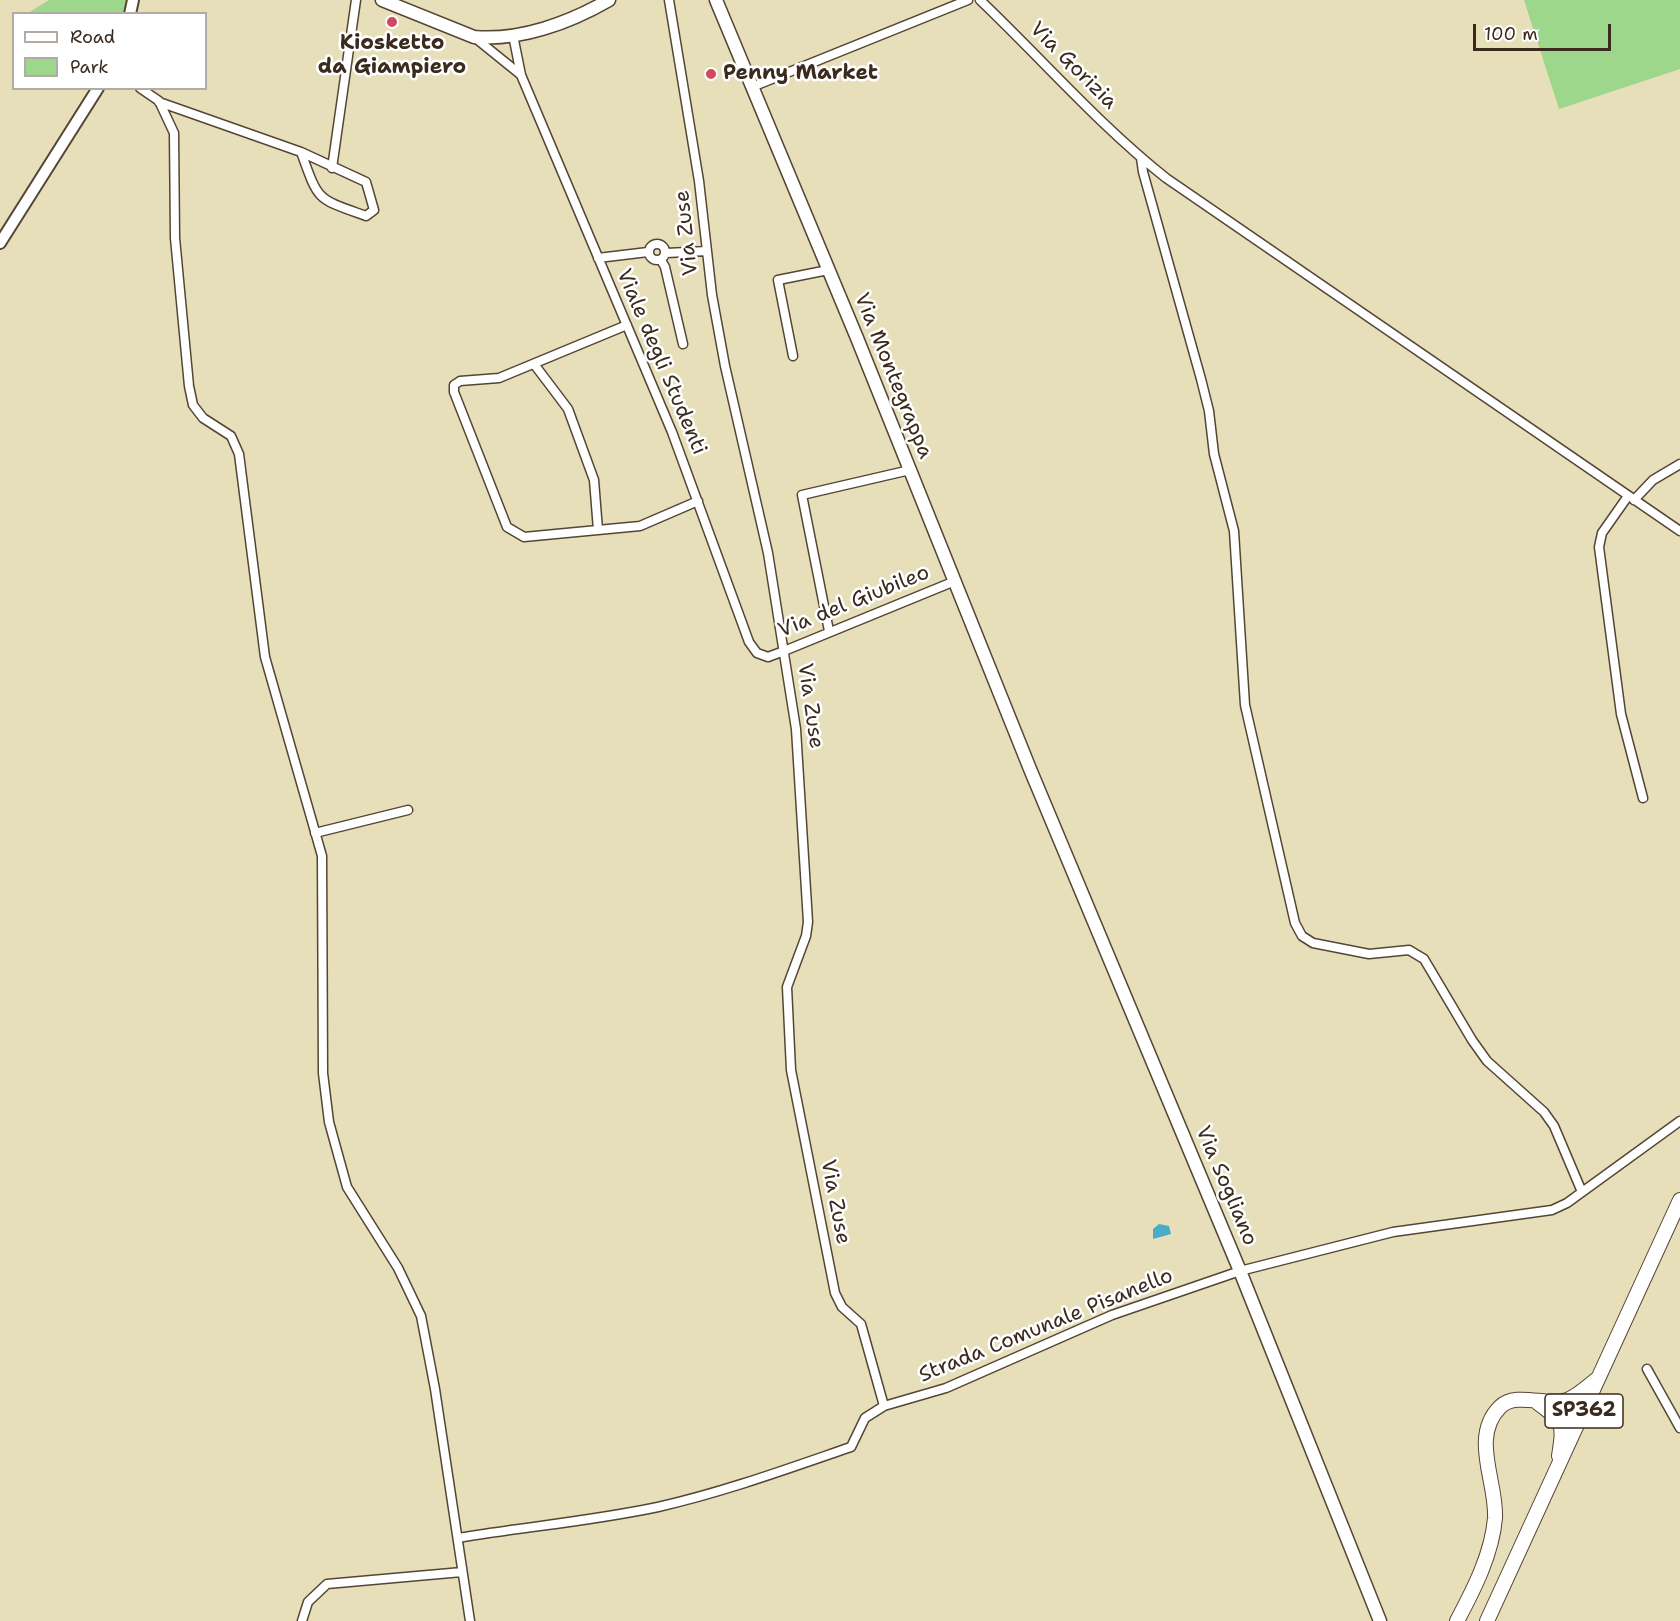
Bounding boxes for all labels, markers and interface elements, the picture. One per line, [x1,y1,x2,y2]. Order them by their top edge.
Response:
legend [12,12,207,90]
scale bar [1476,12,1614,50]
marker: Kiosketto da Giampiero [385,15,399,29]
street label: Via Gorizia [1024,17,1122,115]
text: 100 m [1484,22,1538,46]
text: Road [70,25,115,49]
place label: Kiosketto da Giampiero [318,31,466,81]
text: Park [70,55,109,79]
place label: Penny Market [723,61,878,87]
marker: Penny Market [704,67,718,81]
street label: Via Zuse [670,189,704,277]
street label: Viale degli Studenti [610,265,712,459]
street label: Via Montegrappa [848,289,938,463]
street label: Via del Giubileo [775,560,933,644]
street label: Via Zuse [792,662,828,750]
street label: Via Sogliano [1190,1123,1262,1249]
street label: Via Zuse [814,1158,856,1246]
street label: Strada Comunale Pisanello [915,1263,1177,1389]
road number: SP362 [1545,1394,1623,1428]

